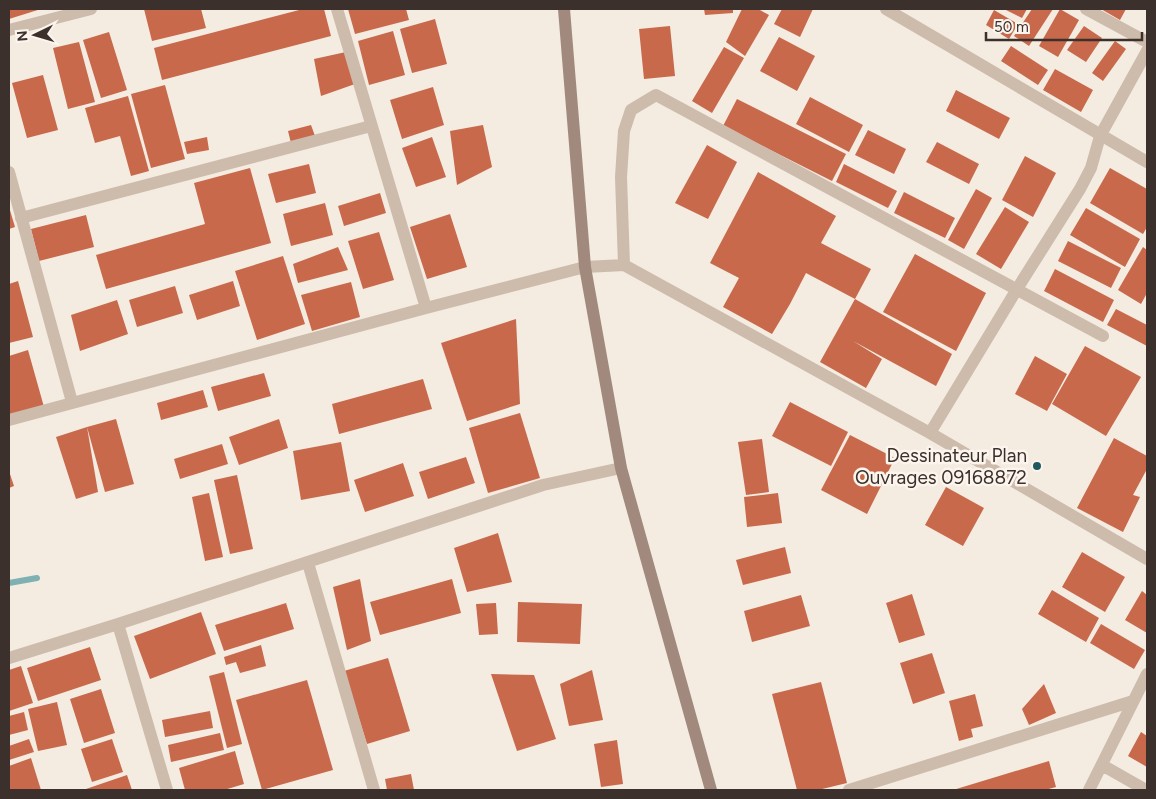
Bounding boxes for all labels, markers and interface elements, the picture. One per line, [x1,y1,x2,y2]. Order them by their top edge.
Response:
north arrow [10,10,60,60]
scale bar [986,10,1142,42]
text: 50 m [994,18,1029,36]
text: N [14,30,31,42]
place label: Dessinateur Plan Ouvrages 09168872 [855,444,1027,489]
marker: Dessinateur Plan Ouvrages 09168872 [1031,460,1043,472]

